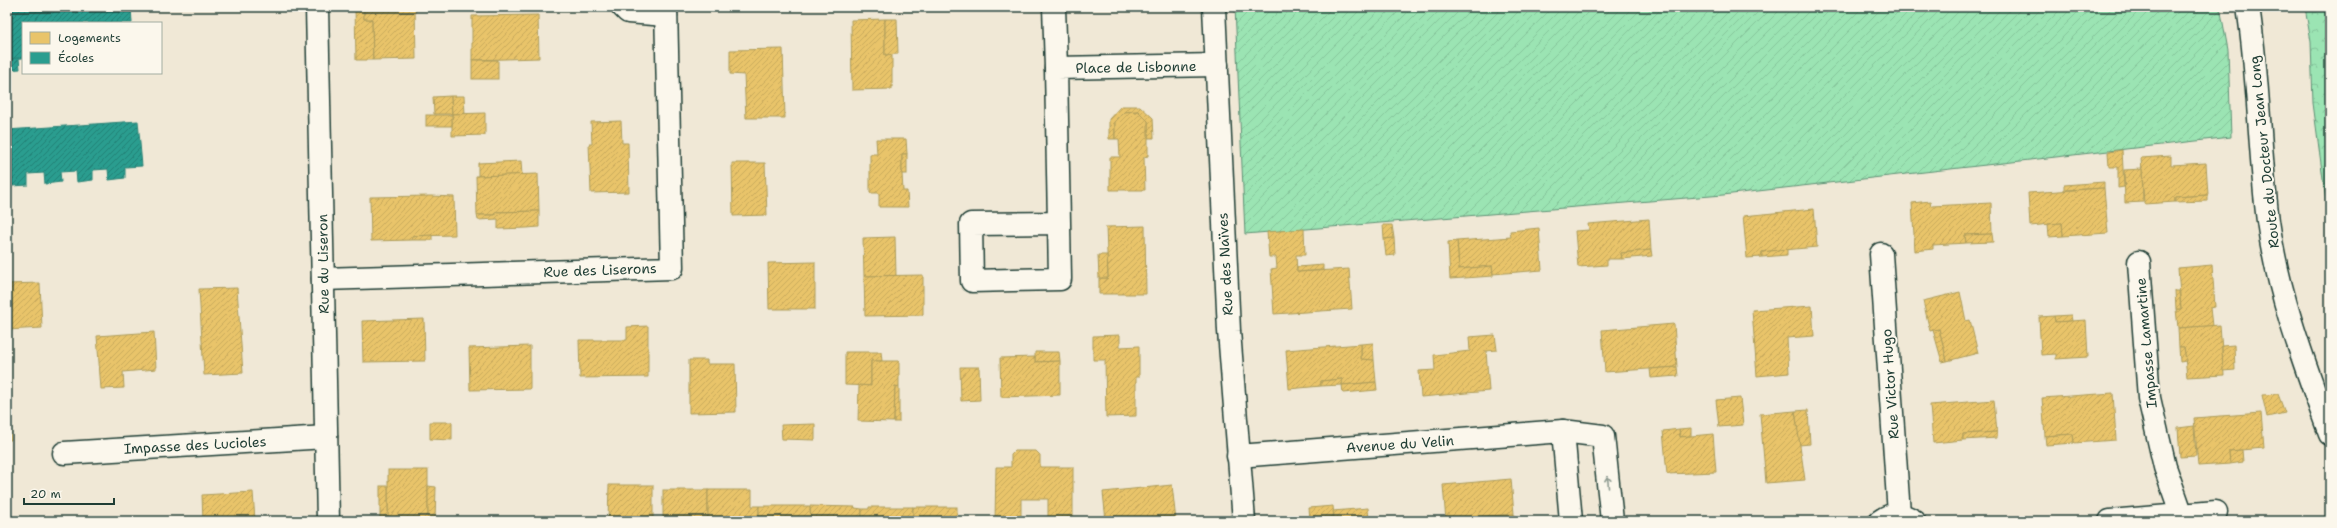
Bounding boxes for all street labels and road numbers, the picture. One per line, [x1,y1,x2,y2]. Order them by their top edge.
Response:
street label: Route du Docteur Jean Long [2245,55,2283,249]
street label: Place de Lisbonne [1075,57,1197,77]
street label: Rue des Naïves [1213,212,1237,316]
street label: Rue du Liseron [313,214,333,314]
street label: Rue des Liserons [543,259,657,281]
street label: Impasse Lamartine [2131,277,2161,409]
street label: Rue Victor Hugo [1877,328,1903,440]
street label: Avenue du Velin [1345,431,1455,457]
street label: Impasse des Lucioles [123,432,267,458]

